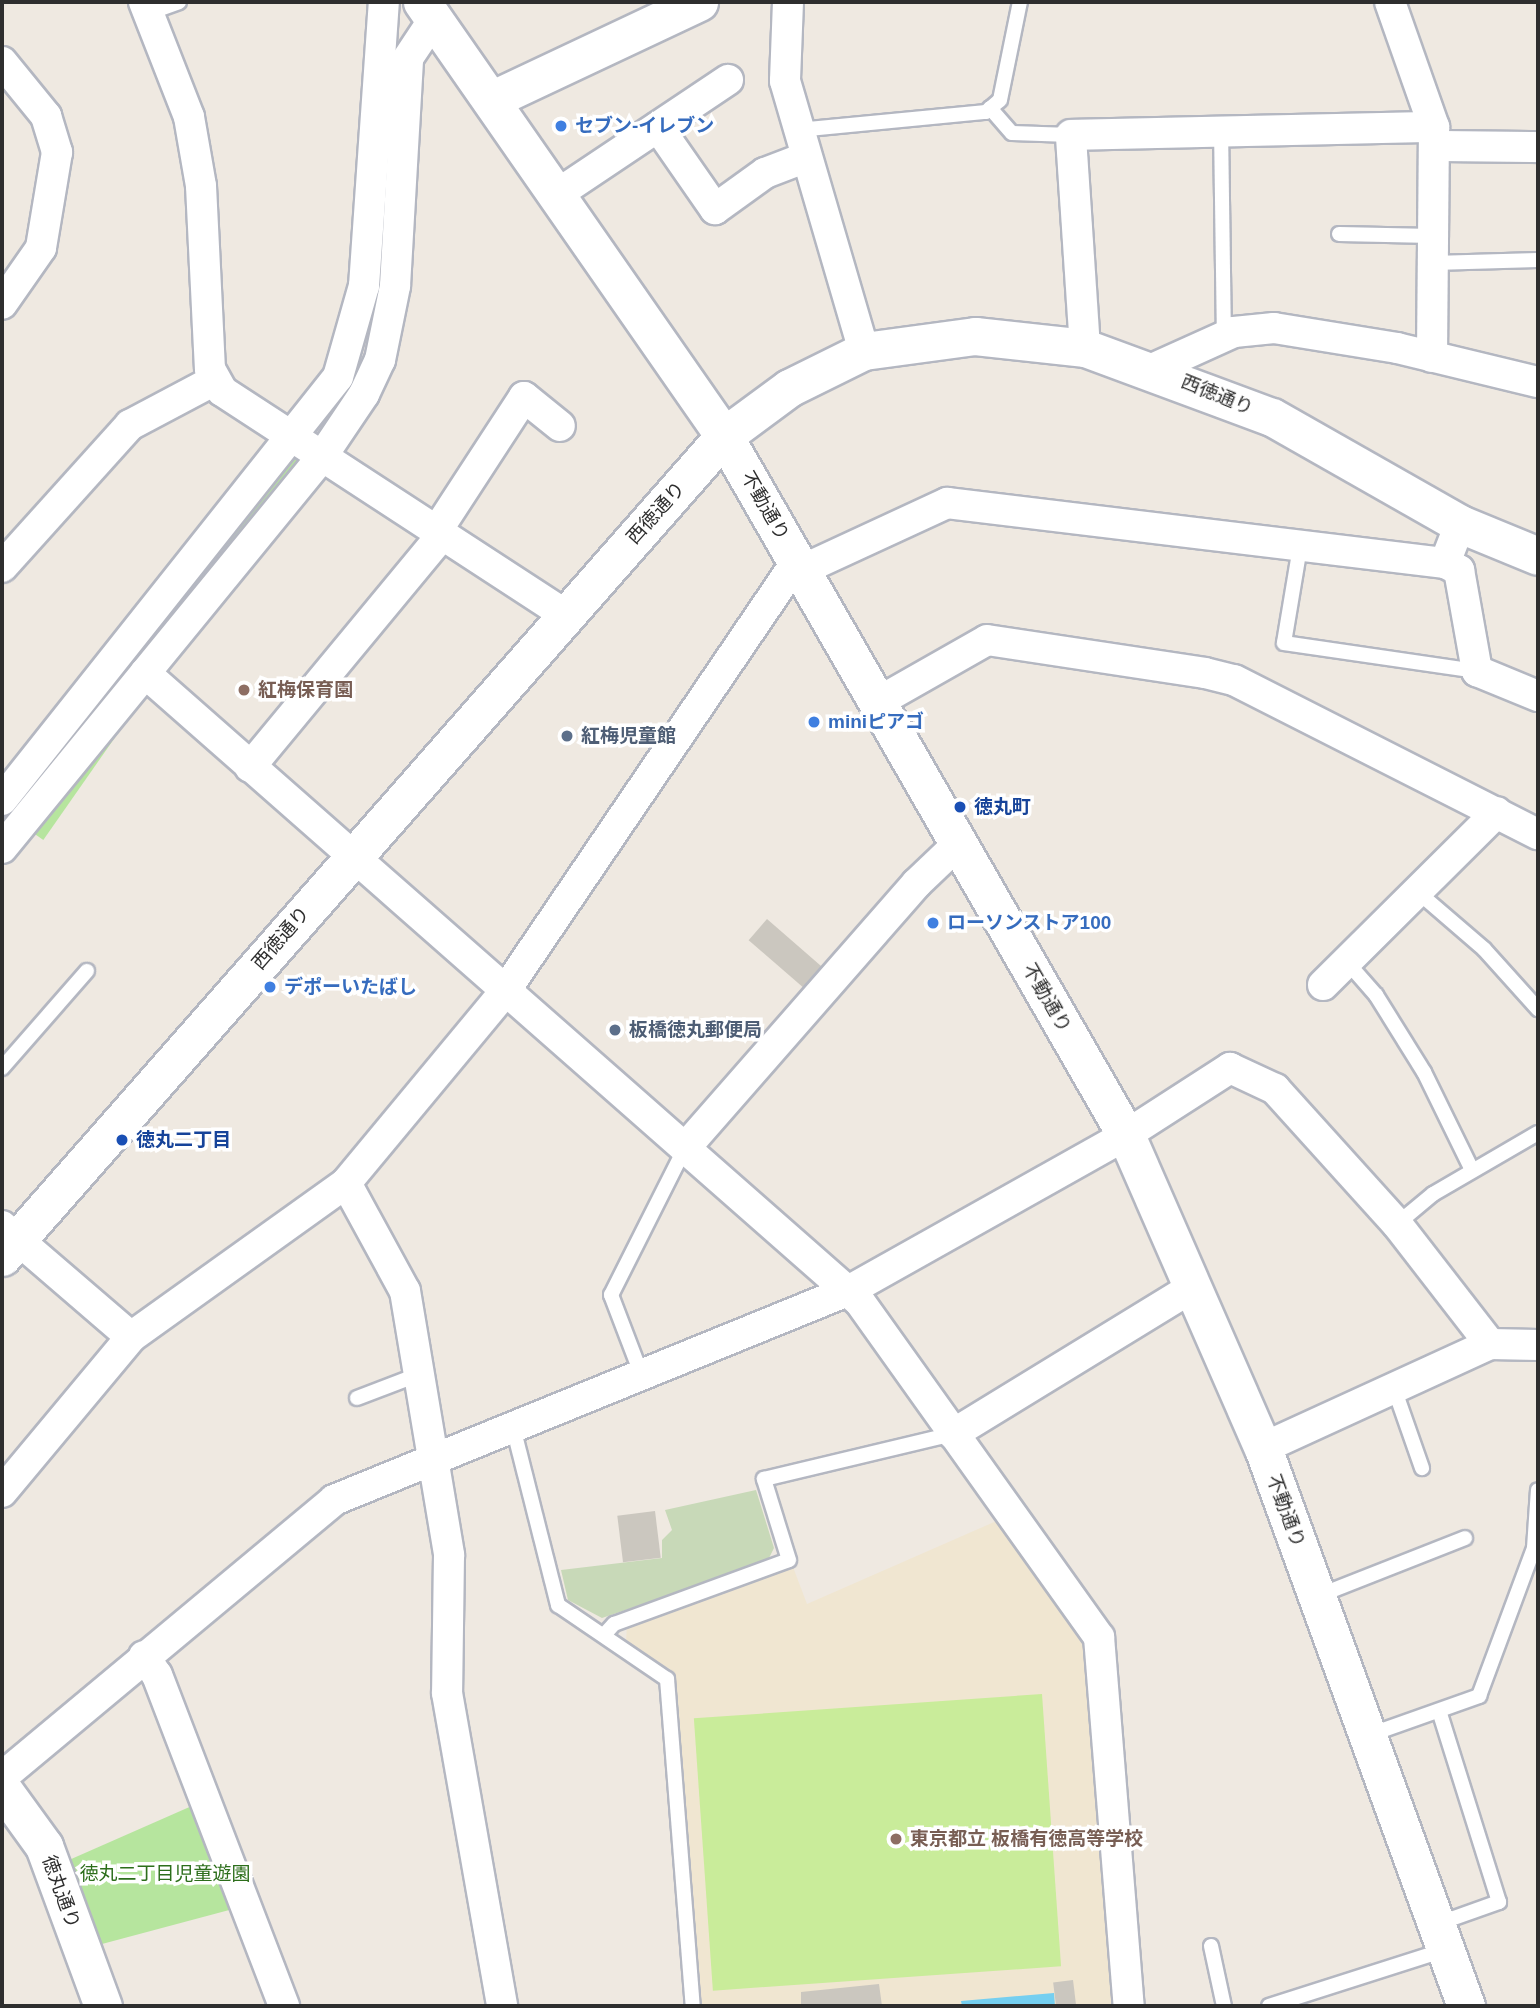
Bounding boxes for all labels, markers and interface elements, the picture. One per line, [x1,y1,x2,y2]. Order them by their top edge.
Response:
place label: セブン-イレブン [575,115,714,137]
marker: セブン-イレブン [553,118,569,134]
street label: 西徳通り [1177,370,1257,420]
street label: 不動通り [736,467,794,545]
street label: 西徳通り [622,477,690,549]
place label: 紅梅保育園 [258,679,353,701]
marker: 紅梅保育園 [236,682,252,698]
place label: miniピアゴ [828,711,924,733]
marker: miniピアゴ [806,714,822,730]
place label: 紅梅児童館 [581,725,676,747]
marker: 紅梅児童館 [559,728,575,744]
place label: 徳丸町 [974,796,1031,818]
marker: 徳丸町 [952,799,968,815]
street label: 西徳通り [247,902,315,974]
place label: ローソンストア100 [947,912,1112,934]
marker: ローソンストア100 [925,915,941,931]
street label: 不動通り [1018,959,1076,1037]
place label: デポーいたばし [284,976,417,998]
marker: デポーいたばし [262,979,278,995]
place label: 板橋徳丸郵便局 [629,1019,762,1041]
marker: 板橋徳丸郵便局 [607,1022,623,1038]
place label: 徳丸二丁目 [136,1129,231,1151]
marker: 徳丸二丁目 [114,1132,130,1148]
street label: 不動通り [1262,1471,1310,1551]
place label: 東京都立 板橋有徳高等学校 [910,1828,1143,1850]
marker: 東京都立 板橋有徳高等学校 [888,1831,904,1847]
street label: 徳丸通り [37,1852,85,1932]
park label: 徳丸二丁目児童遊園 [80,1863,250,1885]

